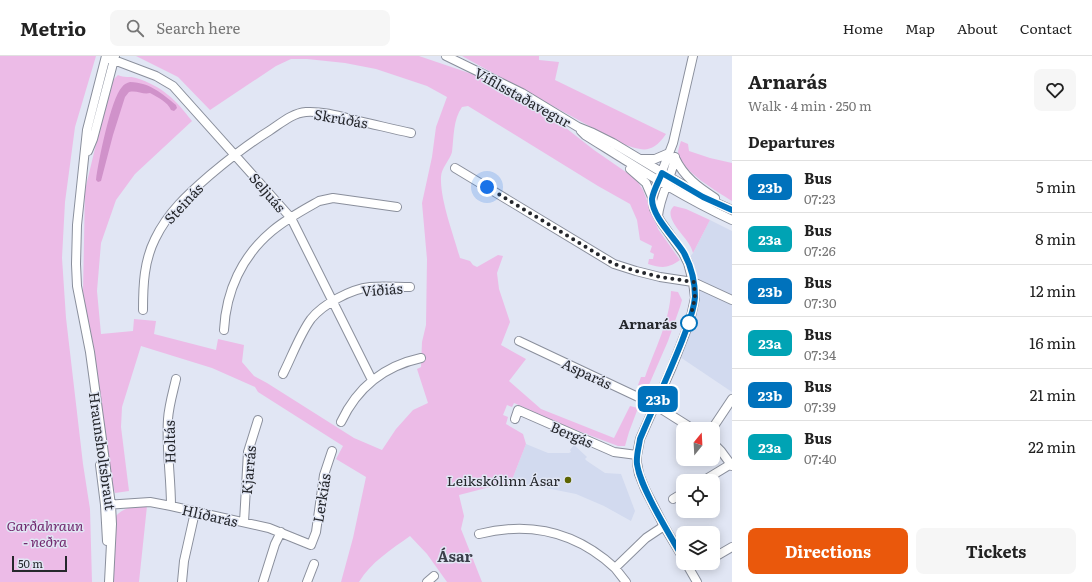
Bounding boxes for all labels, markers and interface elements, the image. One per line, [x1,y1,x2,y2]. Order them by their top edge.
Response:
search box [110,10,390,46]
text: Metrio [20,14,86,42]
text: Search here [156,16,240,39]
icon: search [124,17,146,39]
text: Home [843,18,883,38]
text: Map [905,18,935,38]
text: About [957,18,998,38]
text: Contact [1020,18,1072,38]
street label: Vífilsstaðavegur [471,62,575,132]
text: Arnarás [748,67,827,95]
button: heart [1034,69,1076,111]
text: Walk · 4 min · 250 m [748,96,872,115]
street label: Skrúðás [313,103,369,133]
text: Departures [748,130,835,153]
text: Bus [804,166,832,189]
street label: Seljuás [245,168,291,216]
text: 5 min [1036,175,1076,198]
your location [477,177,497,197]
text: 23b [758,177,782,197]
street label: Steinás [159,178,207,228]
text: 07:23 [804,189,836,208]
text: Bus [804,218,832,241]
text: 8 min [1035,227,1076,250]
text: 23a [758,229,782,249]
text: 07:26 [804,241,836,260]
text: Bus [804,270,832,293]
street label: Víðiás [361,278,403,300]
text: 12 min [1030,279,1076,302]
text: 23b [758,281,782,301]
text: 07:30 [804,293,837,312]
place label: Arnarás [619,313,677,333]
marker: Arnarás [680,314,698,332]
text: Bus [804,322,832,345]
text: 16 min [1029,331,1076,354]
text: 23a [758,333,782,353]
text: 07:34 [804,345,836,364]
street label: Asparás [559,353,615,393]
text: Bus [804,374,832,397]
text: 21 min [1030,383,1076,406]
text: 23b [758,385,782,405]
line badge: 23b [635,386,681,412]
text: 23b [646,389,670,409]
street label: Hraunsholtsbraut [85,391,121,512]
text: 07:39 [804,397,836,416]
street label: Bergás [548,416,596,452]
street label: Holtás [159,420,179,464]
north arrow [676,422,720,466]
map controls [676,422,720,570]
text: Bus [804,426,832,449]
text: 22 min [1028,435,1076,458]
text: 23a [758,437,782,457]
street label: Kjarrás [236,445,260,495]
text: 07:40 [804,449,837,468]
place label: Leikskólinn Ásar [447,470,560,490]
street label: Lerkiás [307,472,335,524]
button: locate [676,474,720,518]
marker: Leikskólinn Ásar [563,475,573,485]
street label: Hlíðarás [180,499,240,531]
park label: Garðahraun - neðra [7,515,84,551]
button: layers [676,526,720,570]
button: Directions [748,528,908,574]
button: Tickets [916,528,1076,574]
district label: Ásar [437,544,473,567]
scale bar [12,554,67,573]
text: 50 m [18,555,43,571]

